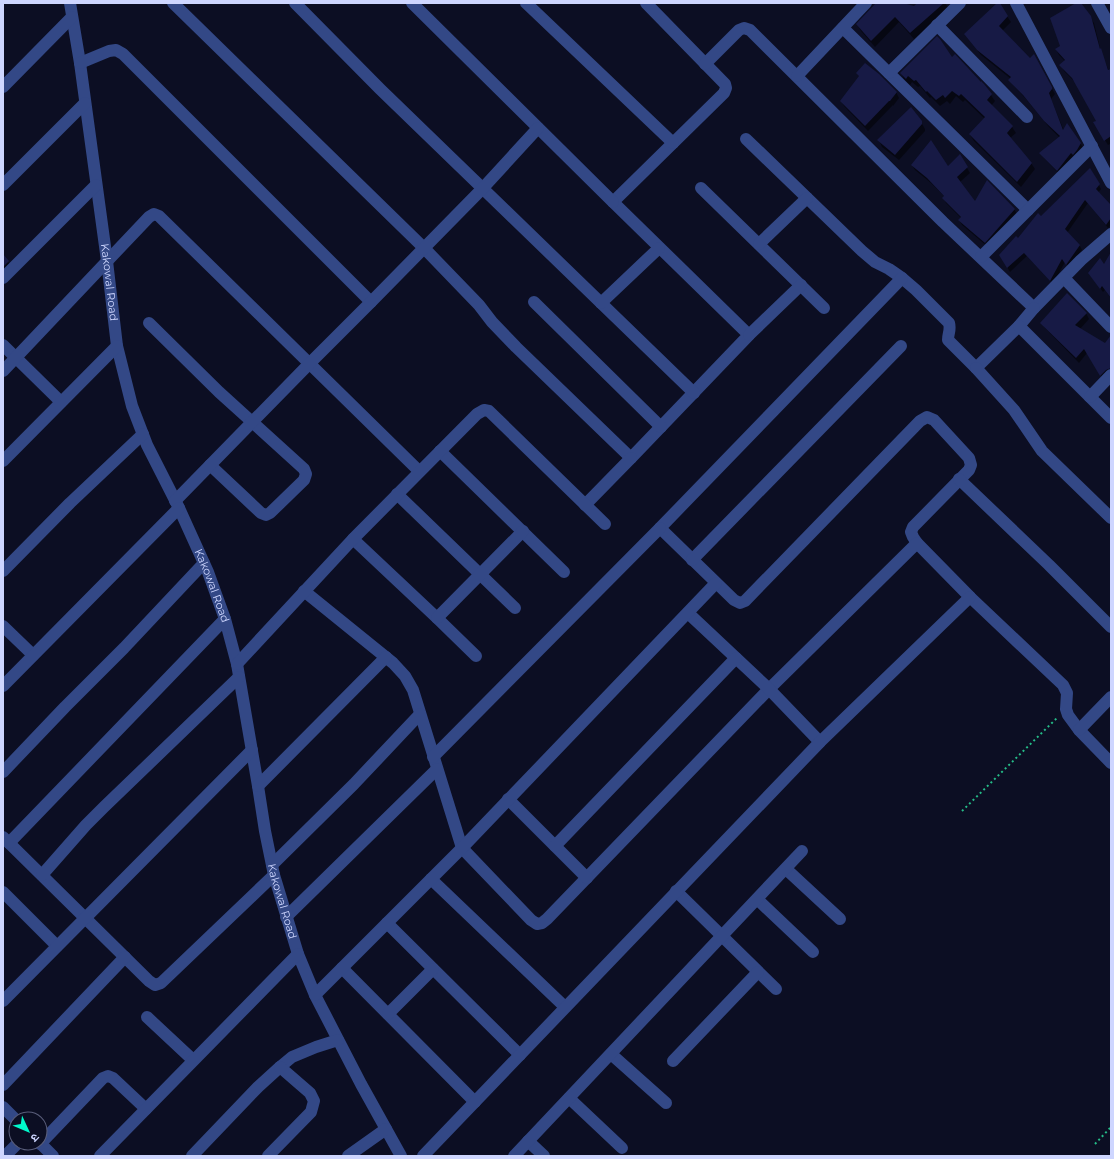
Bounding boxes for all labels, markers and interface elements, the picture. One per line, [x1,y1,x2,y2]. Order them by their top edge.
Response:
street label: Kakowal Road [98,243,121,322]
street label: Kakowal Road [191,547,233,624]
street label: Kakowal Road [265,862,300,941]
north arrow [8,1111,48,1151]
text: उ [28,1131,42,1146]

